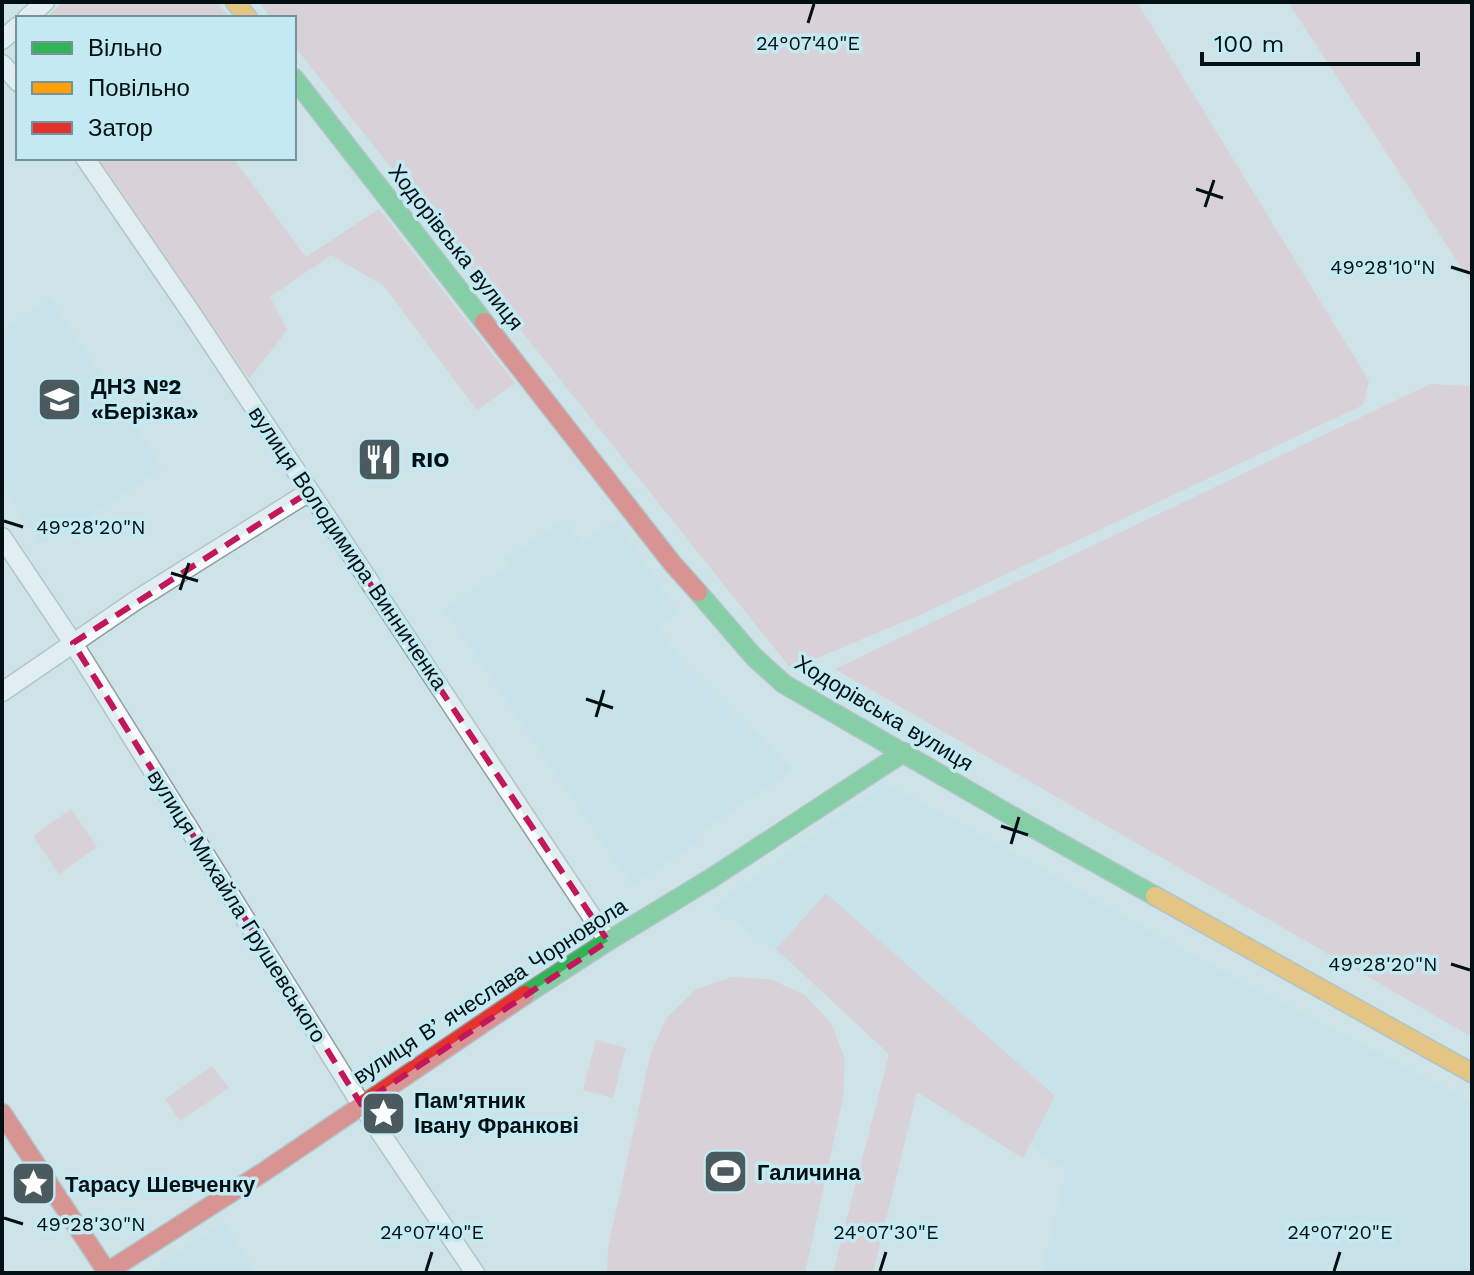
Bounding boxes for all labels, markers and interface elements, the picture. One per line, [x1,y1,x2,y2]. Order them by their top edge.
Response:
legend [16,16,296,160]
scale bar [1202,16,1418,66]
text: 100 m [1214,30,1284,58]
text: 24°07'40"E [756,31,860,55]
text: Вільно [88,34,162,62]
text: Повільно [88,74,190,102]
text: Затор [88,114,153,142]
street label: Ходорівська вулиця [384,159,528,335]
text: 49°28'10"N [1330,255,1436,279]
place label: ДНЗ №2 «Берізка» [91,374,199,424]
school or university icon: ДНЗ №2 «Берізка» [36,375,84,423]
street label: вулиця Володимира Винниченка [244,402,453,695]
restaurant icon: RIO [356,435,404,483]
place label: RIO [411,447,449,472]
text: 49°28'20"N [36,515,146,539]
street label: Ходорівська вулиця [790,650,978,776]
street label: вулиця Михайла Грушевського [142,765,332,1047]
street label: вулиця Вʼячеслава Чорновола [348,893,632,1089]
text: 49°28'20"N [1328,952,1438,976]
place label: Пам'ятник Івану Франкові [414,1088,579,1138]
place icon: Пам'ятник Івану Франкові [359,1089,407,1137]
sports icon: Галичина [702,1148,750,1196]
place icon: Тарасу Шевченку [10,1160,58,1208]
place label: Галичина [757,1160,862,1185]
place label: Тарасу Шевченку [65,1172,256,1197]
text: 49°28'30"N [36,1212,146,1236]
text: 24°07'40"E [380,1220,484,1244]
text: 24°07'30"E [833,1220,939,1244]
text: 24°07'20"E [1287,1220,1393,1244]

